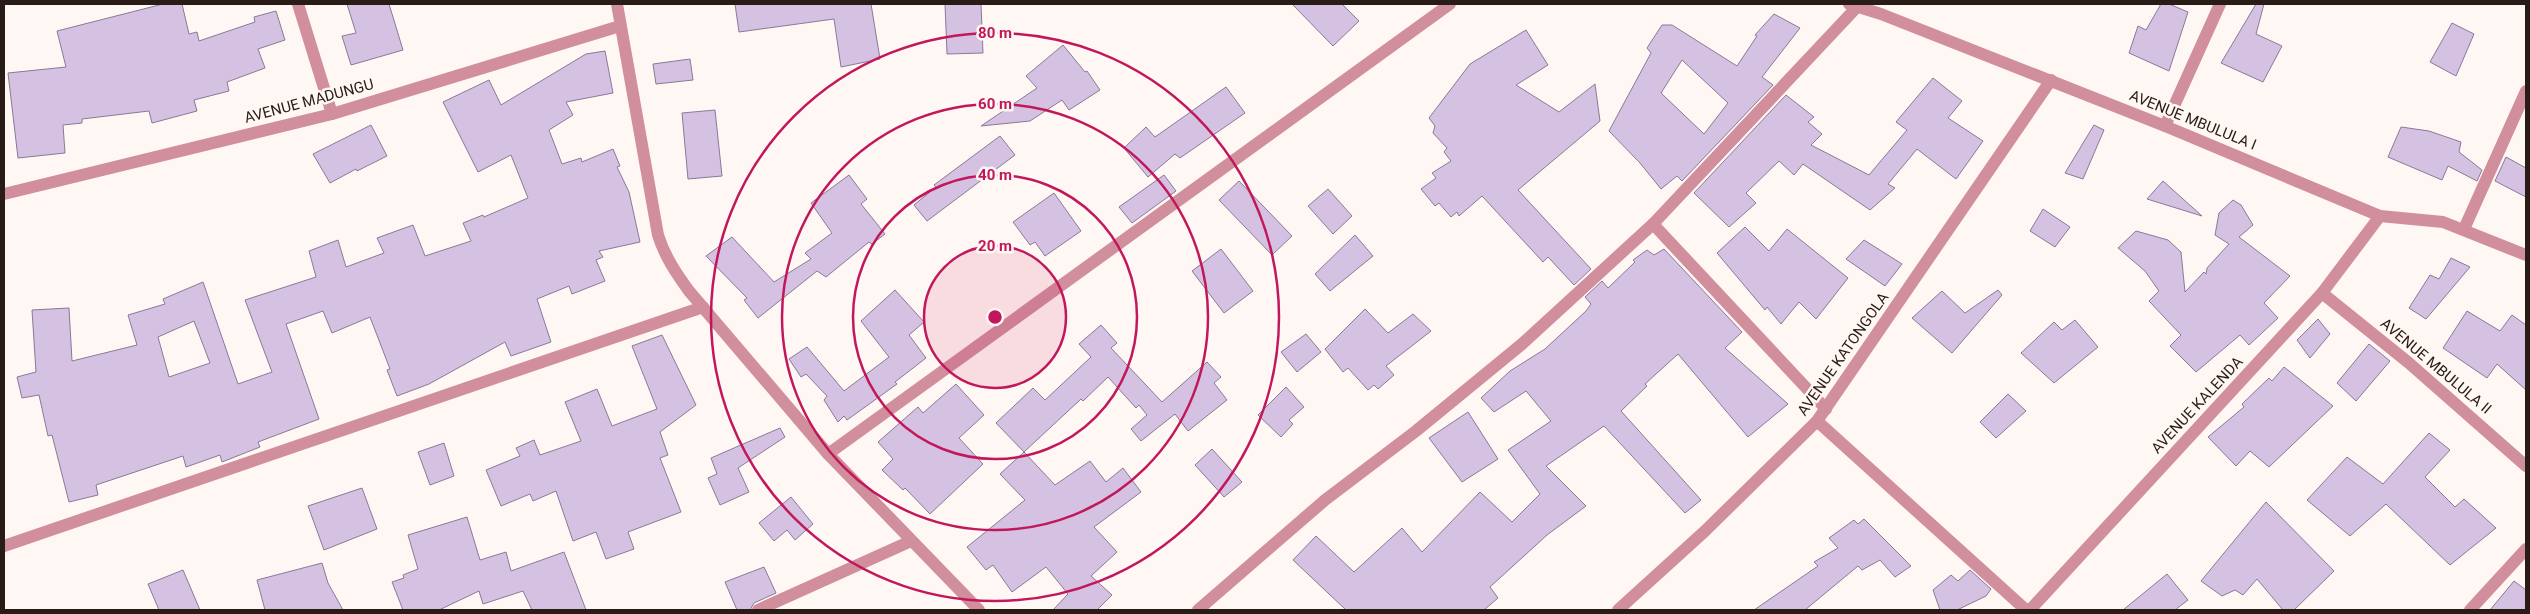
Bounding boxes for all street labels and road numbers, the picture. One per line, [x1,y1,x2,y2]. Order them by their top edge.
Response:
street label: AVENUE MADUNGU [242,75,376,127]
street label: AVENUE MBULULA I [2127,86,2259,154]
street label: AVENUE KATONGOLA [1794,289,1892,419]
street label: AVENUE MBULULA II [2377,314,2495,418]
street label: AVENUE KALENDA [2147,353,2247,457]

